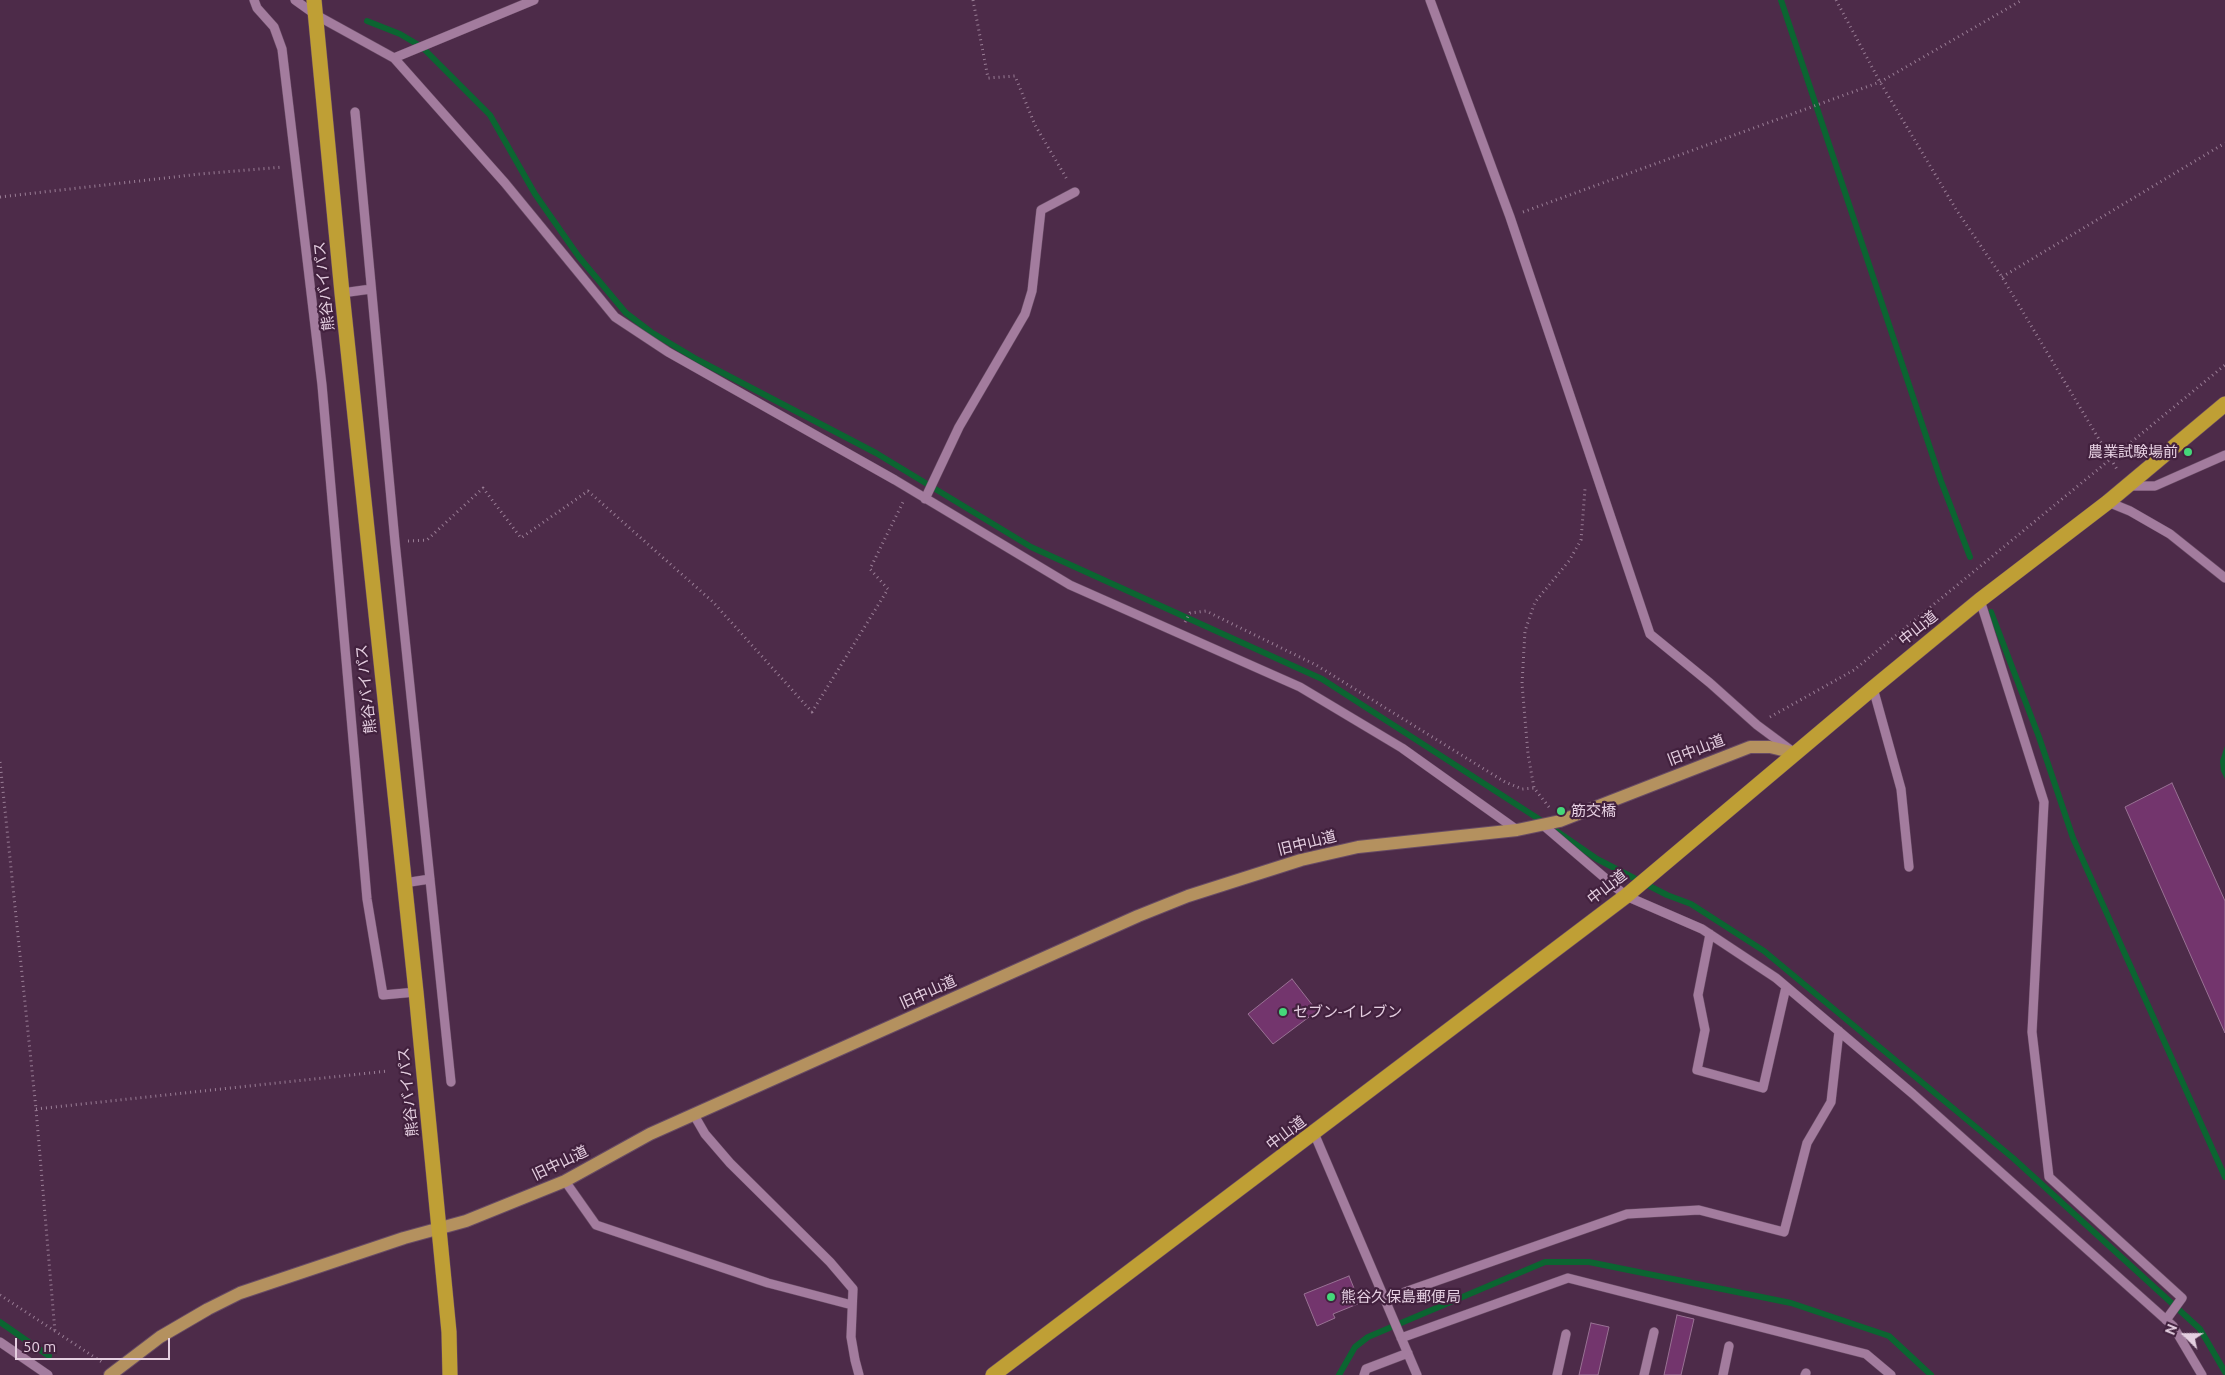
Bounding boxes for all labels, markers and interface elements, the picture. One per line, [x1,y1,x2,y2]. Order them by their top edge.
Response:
street label: 熊谷バイパス [310,240,338,332]
place label: 農業試験場前 [2088,443,2178,461]
marker: 農業試験場前 [2182,446,2194,458]
street label: 中山道 [1895,607,1941,649]
street label: 熊谷バイパス [352,643,380,735]
street label: 旧中山道 [1665,731,1727,769]
place label: 筋交橋 [1571,802,1616,820]
marker: 筋交橋 [1555,805,1567,817]
street label: 旧中山道 [1276,827,1338,859]
street label: 中山道 [1584,866,1630,908]
street label: 旧中山道 [897,972,959,1012]
place label: セブン-イレブン [1293,1003,1402,1021]
marker: セブン-イレブン [1277,1006,1289,1018]
street label: 熊谷バイパス [394,1046,422,1138]
street label: 中山道 [1263,1112,1309,1154]
street label: 旧中山道 [529,1142,591,1184]
place label: 熊谷久保島郵便局 [1341,1288,1461,1306]
marker: 熊谷久保島郵便局 [1325,1291,1337,1303]
north arrow [2160,1310,2210,1360]
text: N [2162,1322,2180,1337]
scale bar [18,1328,172,1360]
text: 50 m [23,1338,56,1355]

